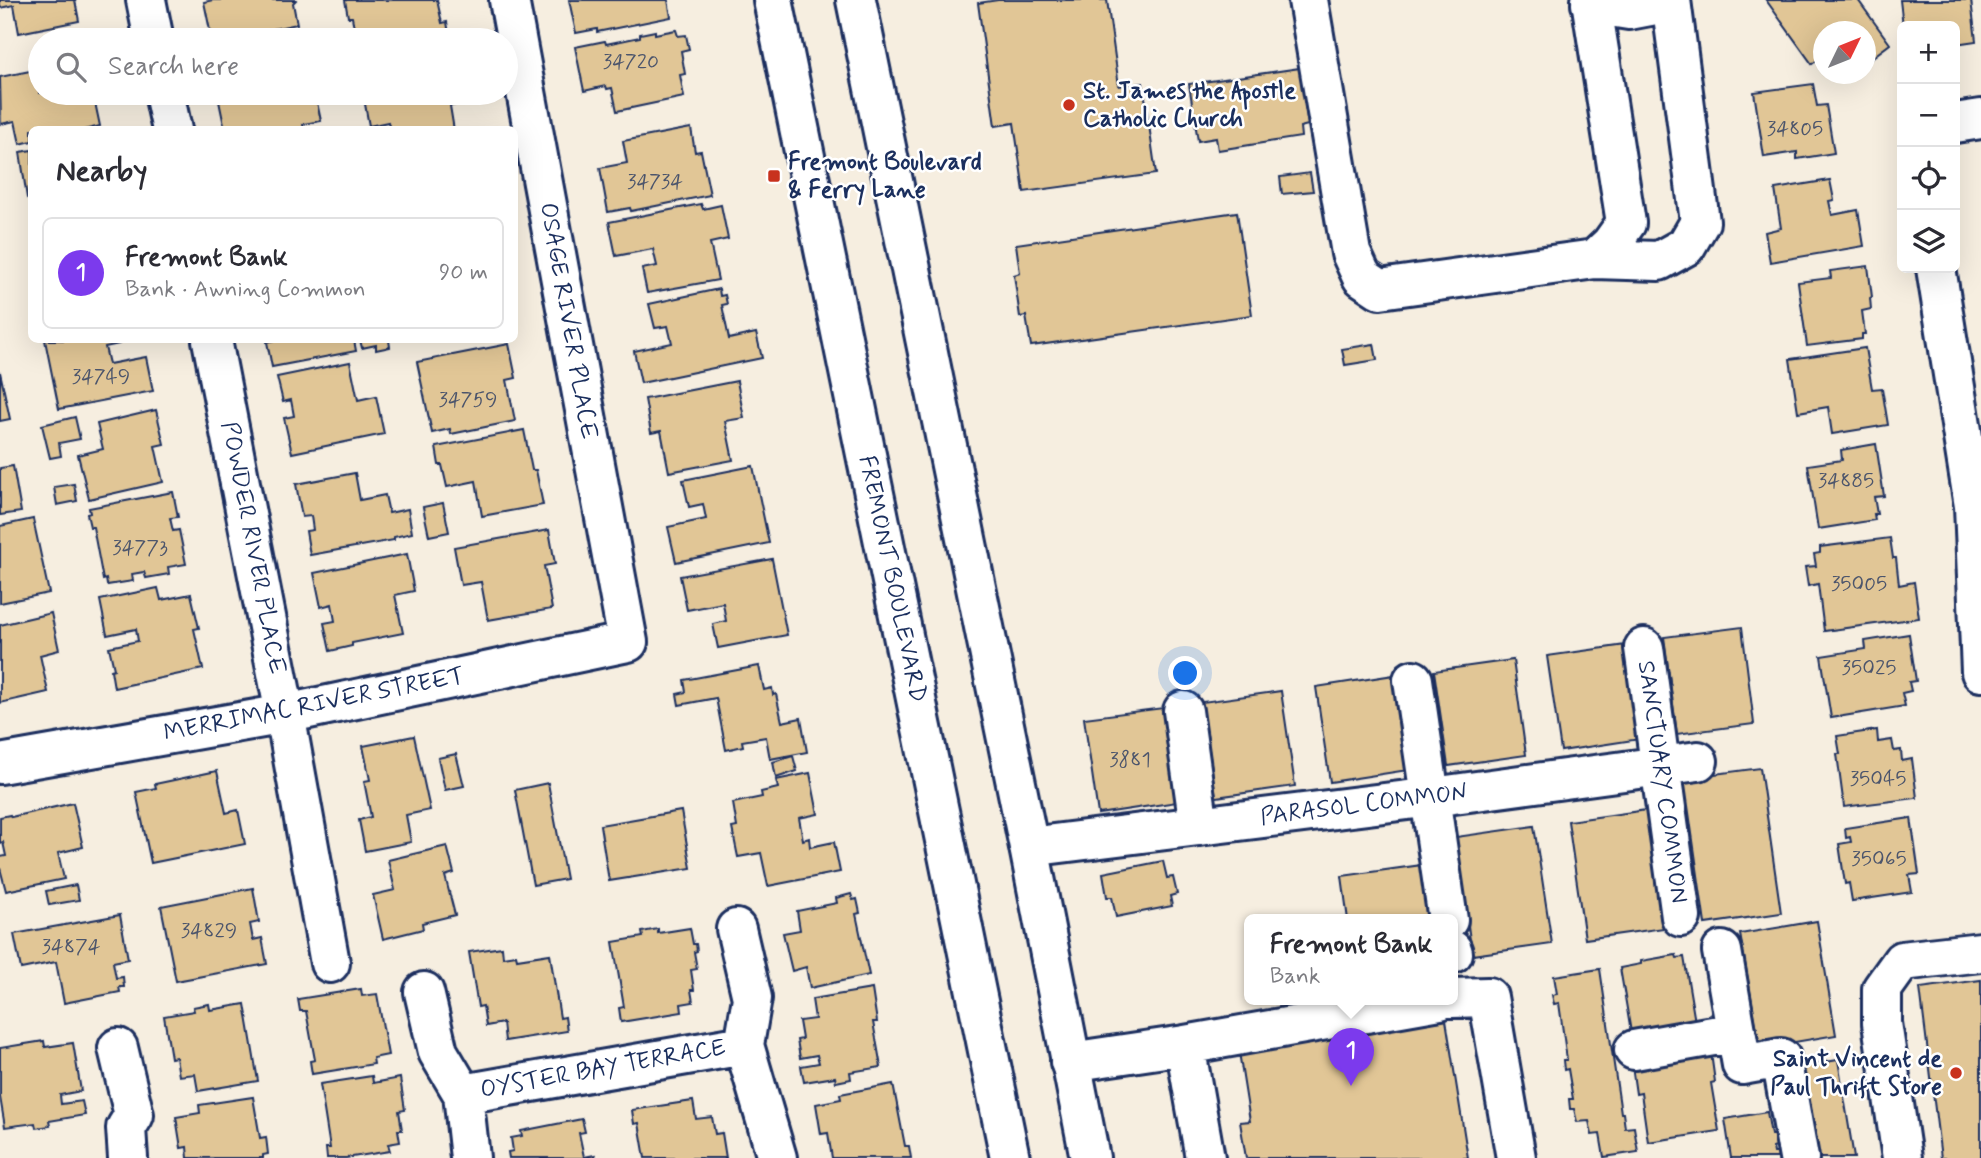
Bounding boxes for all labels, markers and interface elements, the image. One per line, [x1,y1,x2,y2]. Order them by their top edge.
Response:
north arrow [1813,21,1876,84]
map controls [1897,21,1960,273]
button: + [1897,21,1960,84]
search box [28,28,518,105]
icon: search [52,48,90,86]
house number: 34720 [603,48,659,76]
text: Search here [108,50,239,84]
place label: St. James the Apostle Catholic Church [1083,76,1296,135]
button: − [1897,84,1960,147]
marker: St. James the Apostle Catholic Church [1061,97,1077,113]
house number: 34805 [1767,115,1823,143]
place label: Fremont Boulevard & Ferry Lane [788,147,982,206]
button: locate [1897,147,1960,210]
text: Nearby [56,152,147,191]
house number: 34734 [627,168,683,196]
marker: Fremont Boulevard & Ferry Lane [766,168,782,184]
street label: OSAGE RIVER PLACE [532,200,604,442]
button: layers [1897,210,1960,273]
text: Fremont Bank [125,241,288,275]
text: 1 [76,258,86,288]
text: 90 m [439,258,488,288]
text: Bank · Awning Common [125,275,366,305]
house number: 34749 [72,363,130,391]
house number: 34759 [438,386,498,414]
street label: POWDER RIVER PLACE [213,419,293,677]
street label: FREMONT BOULEVARD [851,453,933,705]
house number: 34885 [1818,467,1874,495]
house number: 34773 [112,534,168,562]
house number: 35005 [1831,570,1887,598]
house number: 35025 [1842,654,1896,682]
your location [1168,656,1202,690]
street label: SANCTUARY COMMON [1630,659,1694,905]
street label: MERRIMAC RIVER STREET [161,661,467,749]
house number: 3881 [1109,746,1151,774]
house number: 35045 [1850,765,1906,793]
street label: PARASOL COMMON [1258,777,1470,833]
house number: 35065 [1851,845,1907,873]
popup [1244,914,1458,1005]
house number: 34829 [181,917,237,945]
text: Fremont Bank [1270,928,1432,962]
house number: 34874 [41,933,101,961]
text: Bank [1270,962,1320,992]
pin: 1 [1328,1028,1374,1086]
street label: OYSTER BAY TERRACE [478,1032,728,1106]
place label: Saint Vincent de Paul Thrift Store [1770,1044,1942,1103]
marker: Saint Vincent de Paul Thrift Store [1948,1065,1964,1081]

